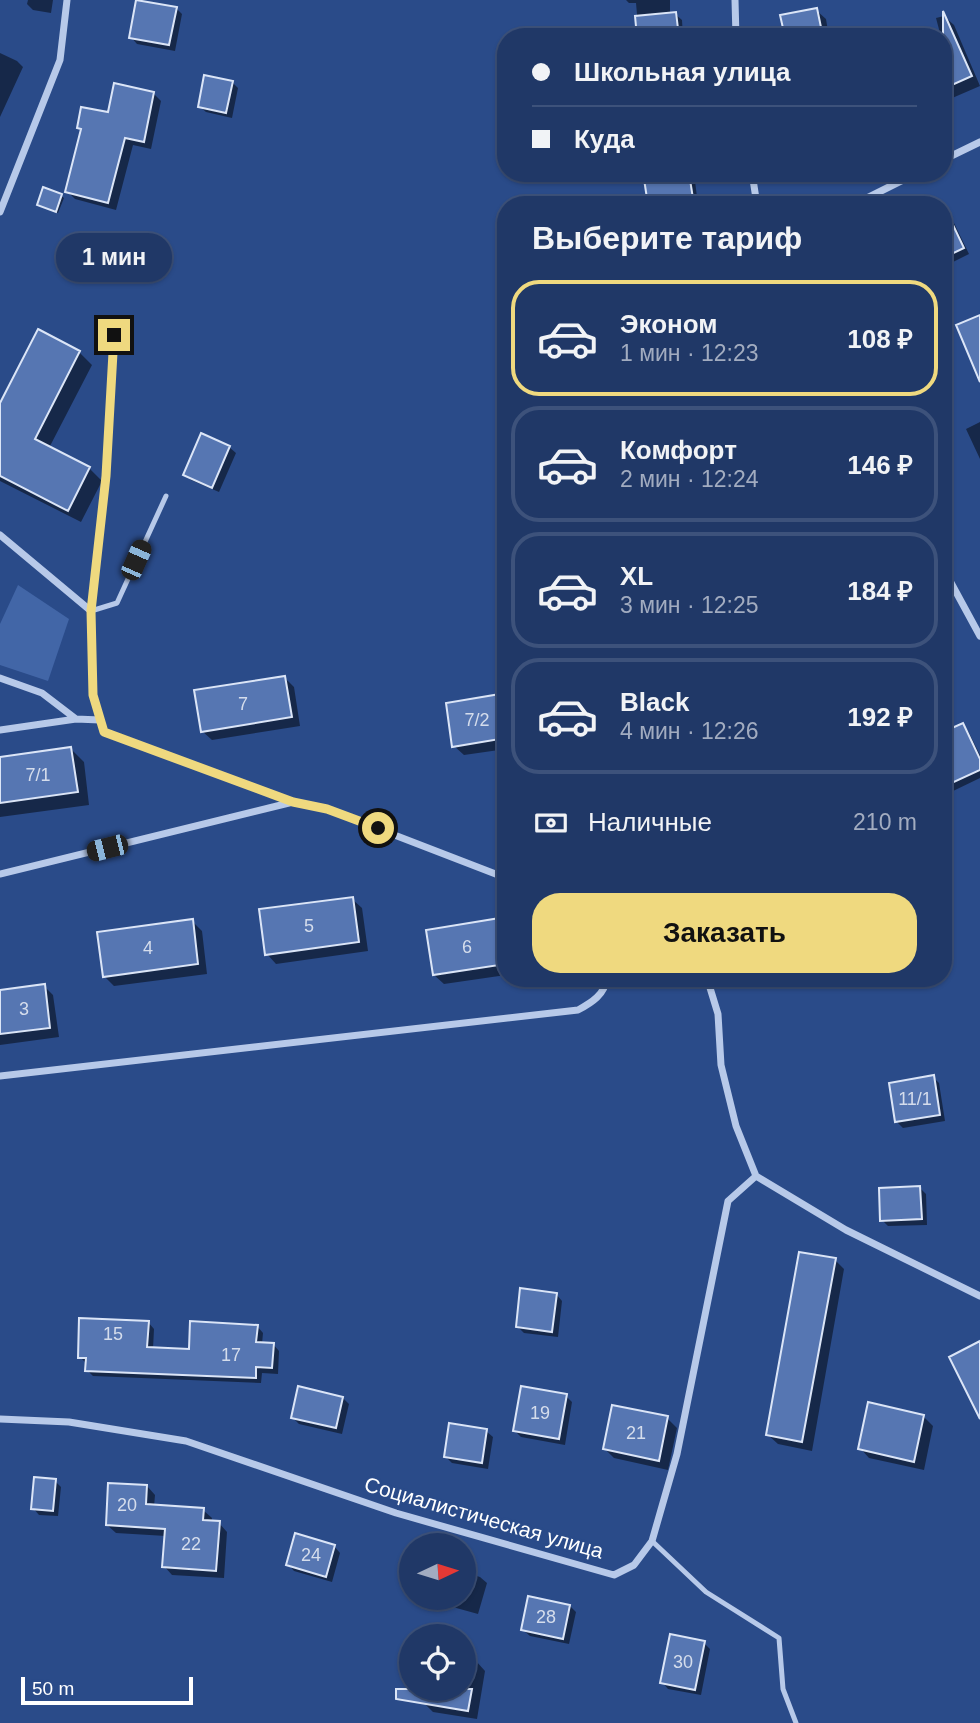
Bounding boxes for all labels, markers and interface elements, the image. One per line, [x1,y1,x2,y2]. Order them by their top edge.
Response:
text: Школьная улица [574,57,790,87]
text: Куда [574,124,635,154]
text: Выберите тариф [532,220,802,256]
callout: 1 мин [56,233,172,282]
text: 1 мин [82,244,146,270]
icon: car [536,307,599,370]
text: Эконом [620,309,718,339]
route end [98,319,130,351]
text: 108 ₽ [847,324,913,354]
text: 1 мин · 12:23 [620,340,759,366]
icon: car [536,433,599,496]
text: Комфорт [620,435,737,465]
text: 146 ₽ [847,450,913,480]
text: 2 мин · 12:24 [620,466,759,492]
car [118,537,155,583]
icon: car [536,559,599,622]
text: XL [620,561,653,591]
text: 184 ₽ [847,576,913,606]
text: 3 мин · 12:25 [620,592,759,618]
icon: car [536,685,599,748]
text: Black [620,687,689,717]
house number: 7 [238,694,248,714]
text: 192 ₽ [847,702,913,732]
house number: 7/2 [464,710,490,730]
text: 4 мин · 12:26 [620,718,759,744]
house number: 7/1 [25,765,51,785]
icon: cash [532,804,570,842]
text: Наличные [588,807,712,837]
text: 210 m [853,809,917,835]
route start [362,812,394,844]
car [85,833,130,863]
button: Заказать [532,893,917,973]
house number: 5 [304,916,314,936]
house number: 6 [462,937,472,957]
house number: 4 [143,938,153,958]
house number: 3 [19,999,29,1019]
house number: 11/1 [898,1089,932,1109]
house number: 15 [103,1324,123,1344]
house number: 17 [221,1345,241,1365]
house number: 19 [530,1403,550,1423]
house number: 21 [626,1423,646,1443]
street label: Социалистическая улица [362,1472,607,1563]
house number: 20 [117,1495,137,1515]
north arrow [399,1533,476,1610]
map controls [399,1533,476,1701]
house number: 22 [181,1534,201,1554]
house number: 24 [301,1545,321,1565]
house number: 28 [536,1607,556,1627]
button: locate [399,1624,476,1701]
house number: 30 [673,1652,693,1672]
scale bar [21,1674,192,1706]
text: 50 m [32,1678,74,1699]

